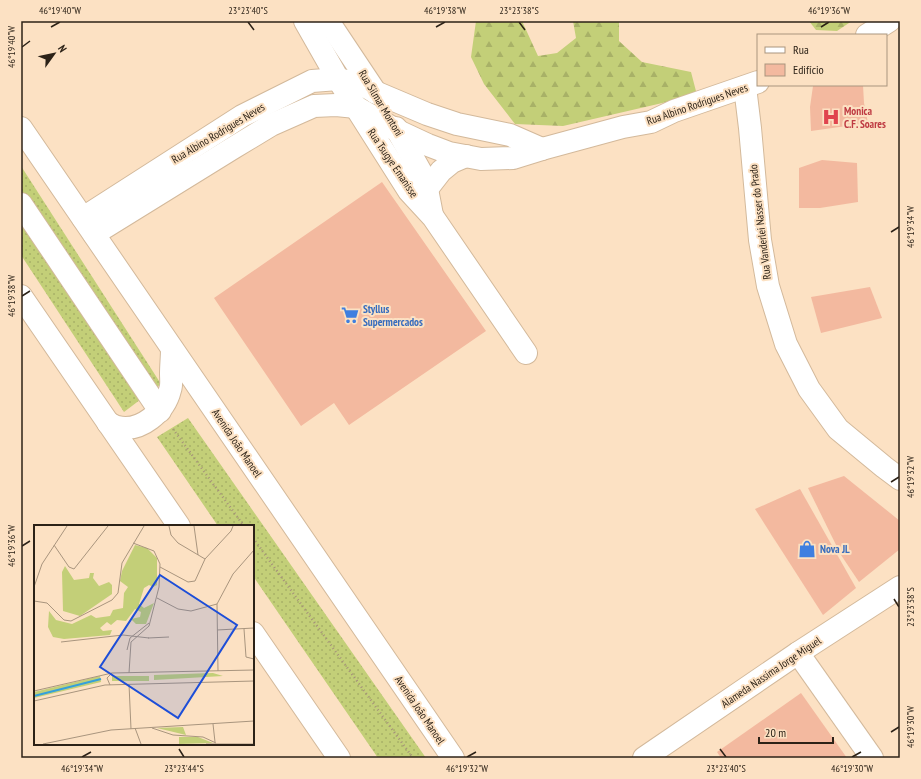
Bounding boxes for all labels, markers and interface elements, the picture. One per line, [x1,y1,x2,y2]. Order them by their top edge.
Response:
text: 46°19'40"W [39,4,81,17]
text: 23°23'40"S [228,4,268,17]
text: 46°19'38"W [424,4,466,17]
text: 23°23'38"S [499,4,539,17]
text: 46°19'36"W [808,4,850,17]
text: 46°19'40"W [5,26,18,68]
north arrow [34,34,74,74]
legend [757,34,887,86]
text: N [55,42,70,55]
text: Rua [793,42,809,57]
text: Edifício [793,62,824,77]
street label: Rua Silmar Montoni [356,67,406,139]
street label: Rua Albino Rodrigues Neves [645,80,750,128]
street label: Rua Albino Rodrigues Neves [169,100,267,166]
place label: Monica C.F. Soares [844,104,886,131]
hospital icon: Monica C.F. Soares [821,107,841,127]
street label: Rua Tsugye Emanisse [365,126,421,201]
street label: Rua Vanderlei Nasser do Prado [746,164,774,280]
text: 46°19'34"W [904,206,917,248]
text: 46°19'38"W [5,275,18,317]
place label: Styllus Supermercados [363,302,423,329]
supermarket icon: Styllus Supermercados [340,305,360,325]
street label: Avenida João Manoel [209,406,265,480]
text: 46°19'32"W [904,456,917,498]
text: 46°19'36"W [5,525,18,567]
inset map [34,525,254,745]
shop icon: Nova JL [797,539,817,559]
place label: Nova JL [820,542,850,556]
text: 23°23'38"S [904,587,917,627]
street label: Alameda Nassima Jorge Miguel [718,633,824,711]
street label: Avenida João Manoel [392,673,448,747]
text: 46°19'30"W [904,706,917,748]
scale bar [759,719,833,745]
text: 20 m [765,725,786,740]
text: 46°19'34"W [61,762,103,775]
text: 23°23'44"S [164,762,204,775]
text: 46°19'32"W [446,762,488,775]
text: 23°23'40"S [706,762,746,775]
text: 46°19'30"W [831,762,873,775]

